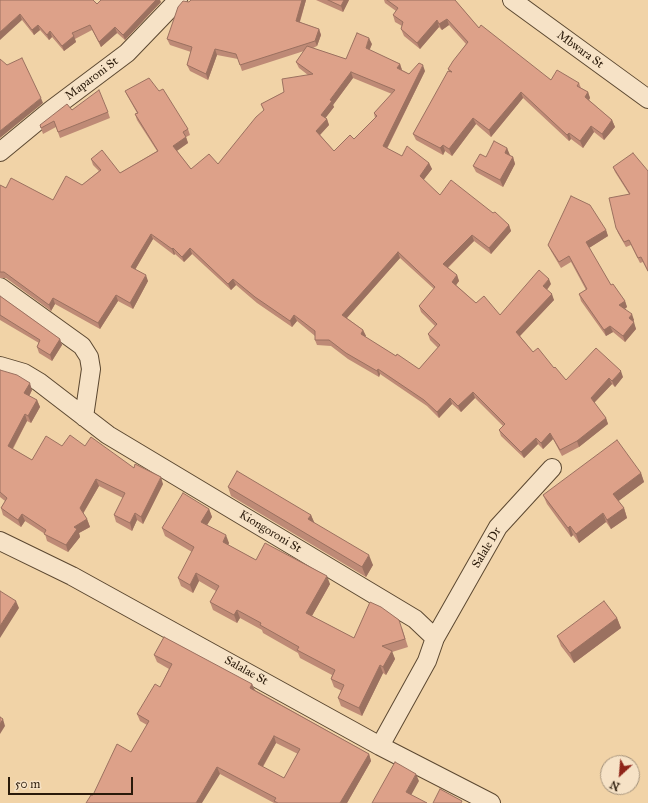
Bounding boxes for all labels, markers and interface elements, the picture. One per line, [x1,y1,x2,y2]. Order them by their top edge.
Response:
street label: Mbwara St [554,28,606,72]
street label: Maparoni St [63,54,121,104]
street label: Kiongoroni St [236,508,304,556]
street label: Salale Dr [469,525,505,571]
street label: Salalae St [222,653,270,689]
north arrow [600,755,640,795]
scale bar [10,769,135,795]
text: 50 m [15,777,40,791]
text: N [608,777,622,793]

